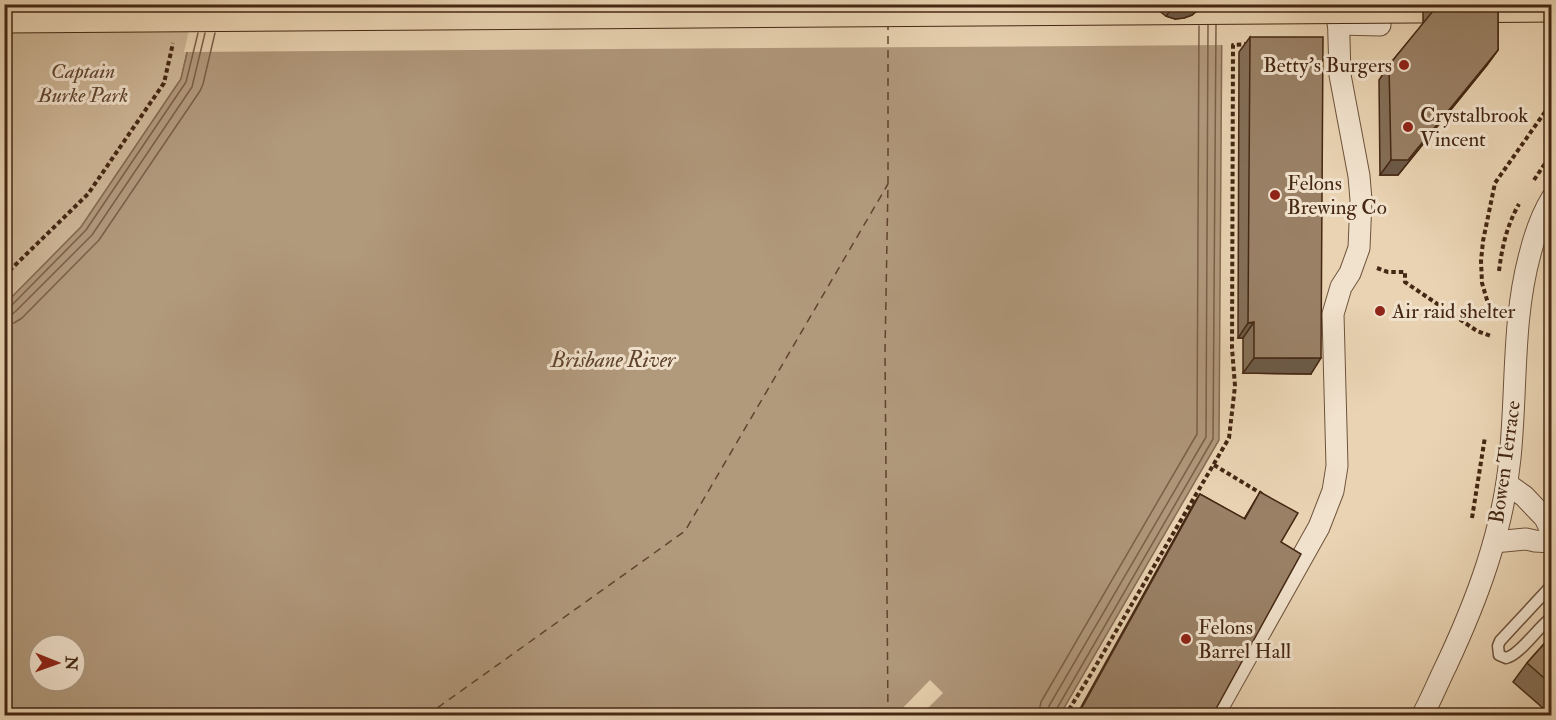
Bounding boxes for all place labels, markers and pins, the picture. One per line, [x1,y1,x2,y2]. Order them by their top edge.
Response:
place label: Betty's Burgers [1263,52,1392,79]
marker: Betty's Burgers [1397,58,1411,72]
place label: Crystalbrook Vincent [1420,102,1528,153]
marker: Crystalbrook Vincent [1401,120,1415,134]
place label: Felons Brewing Co [1287,170,1387,221]
marker: Felons Brewing Co [1268,188,1282,202]
place label: Air raid shelter [1391,298,1516,325]
marker: Air raid shelter [1373,304,1387,318]
place label: Felons Barrel Hall [1198,614,1292,665]
marker: Felons Barrel Hall [1179,632,1193,646]

